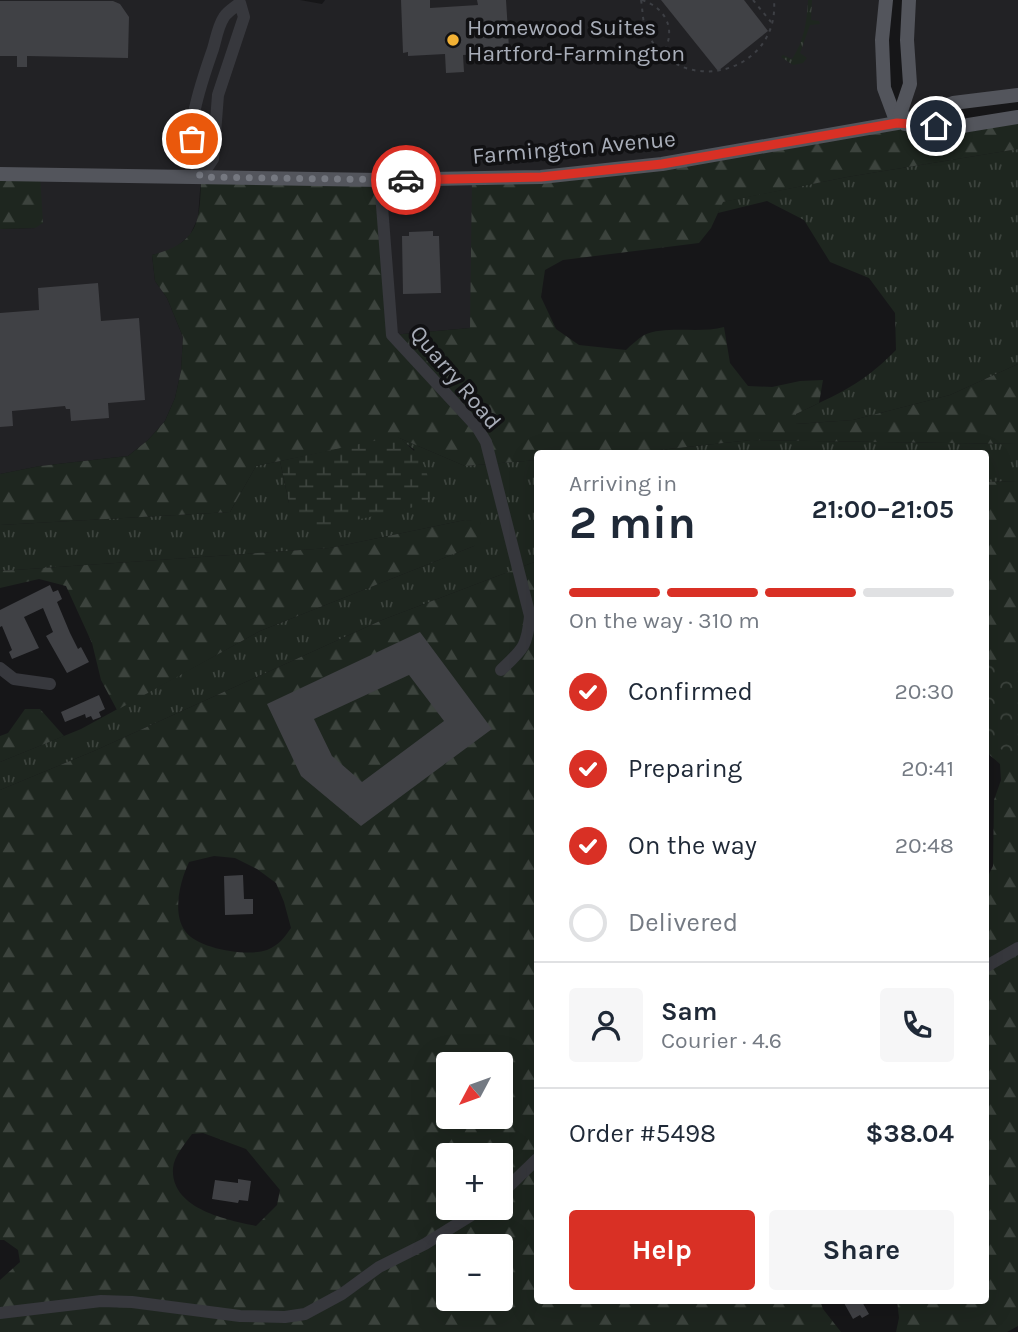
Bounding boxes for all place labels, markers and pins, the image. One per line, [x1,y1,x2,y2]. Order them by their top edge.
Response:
place label: Homewood Suites Hartford-Farmington [467,14,685,67]
marker: Homewood Suites Hartford-Farmington [445,32,461,48]
pin [906,96,966,156]
pin [162,109,222,169]

